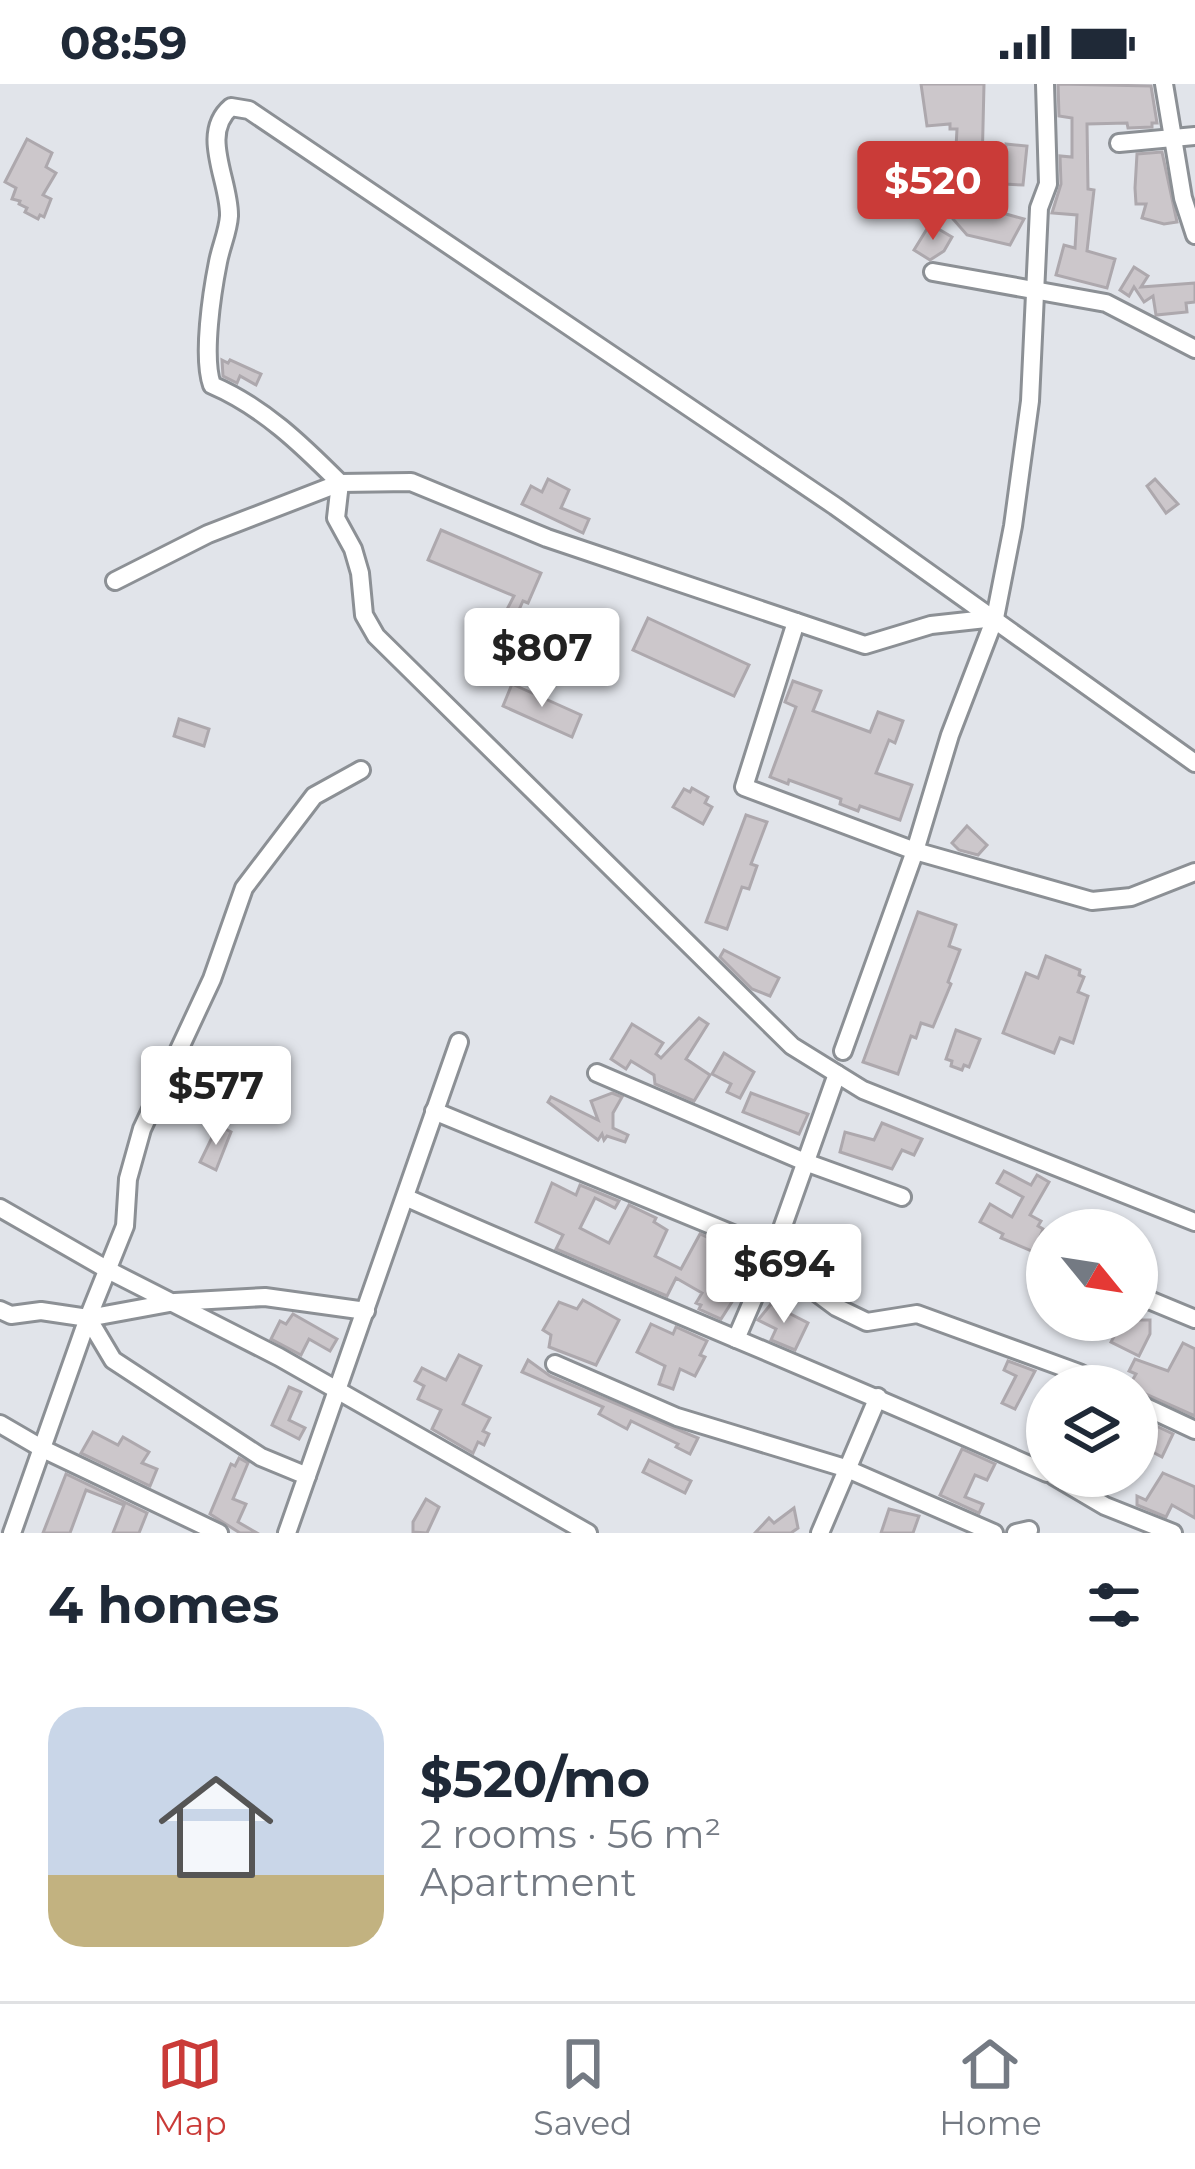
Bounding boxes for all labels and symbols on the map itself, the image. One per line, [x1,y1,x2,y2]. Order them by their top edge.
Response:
pin: $520 [862,141,1004,243]
pin: $807 [471,608,613,710]
pin: $577 [145,1046,287,1148]
north arrow [1026,1209,1158,1341]
pin: $694 [713,1224,855,1326]

